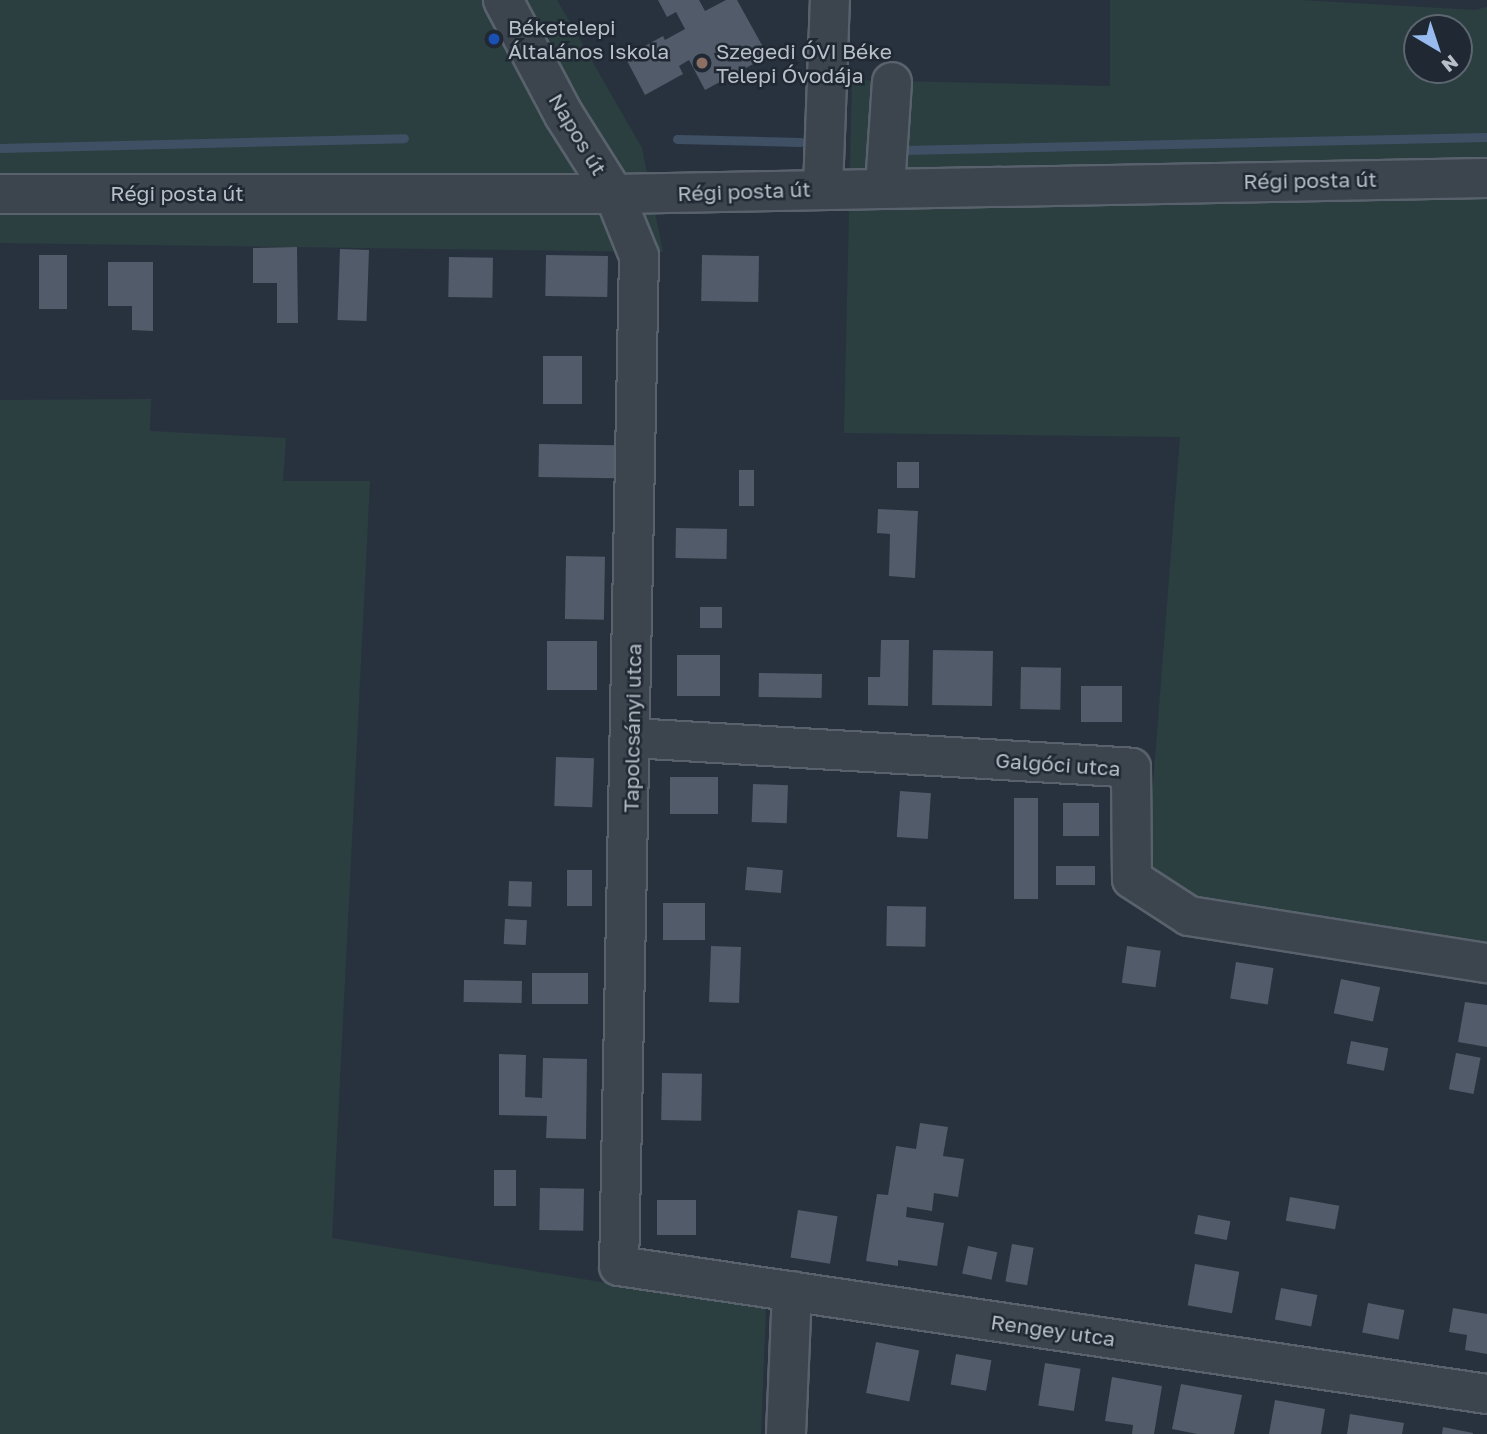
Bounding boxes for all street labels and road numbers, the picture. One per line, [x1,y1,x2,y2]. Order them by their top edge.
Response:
street label: Napos út [544,89,612,179]
street label: Régi posta út [1243,166,1377,194]
street label: Régi posta út [677,176,811,206]
street label: Régi posta út [110,180,244,206]
street label: Tapolcsányi utca [618,643,646,813]
street label: Galgóci utca [995,747,1121,781]
street label: Rengey utca [989,1309,1117,1351]

